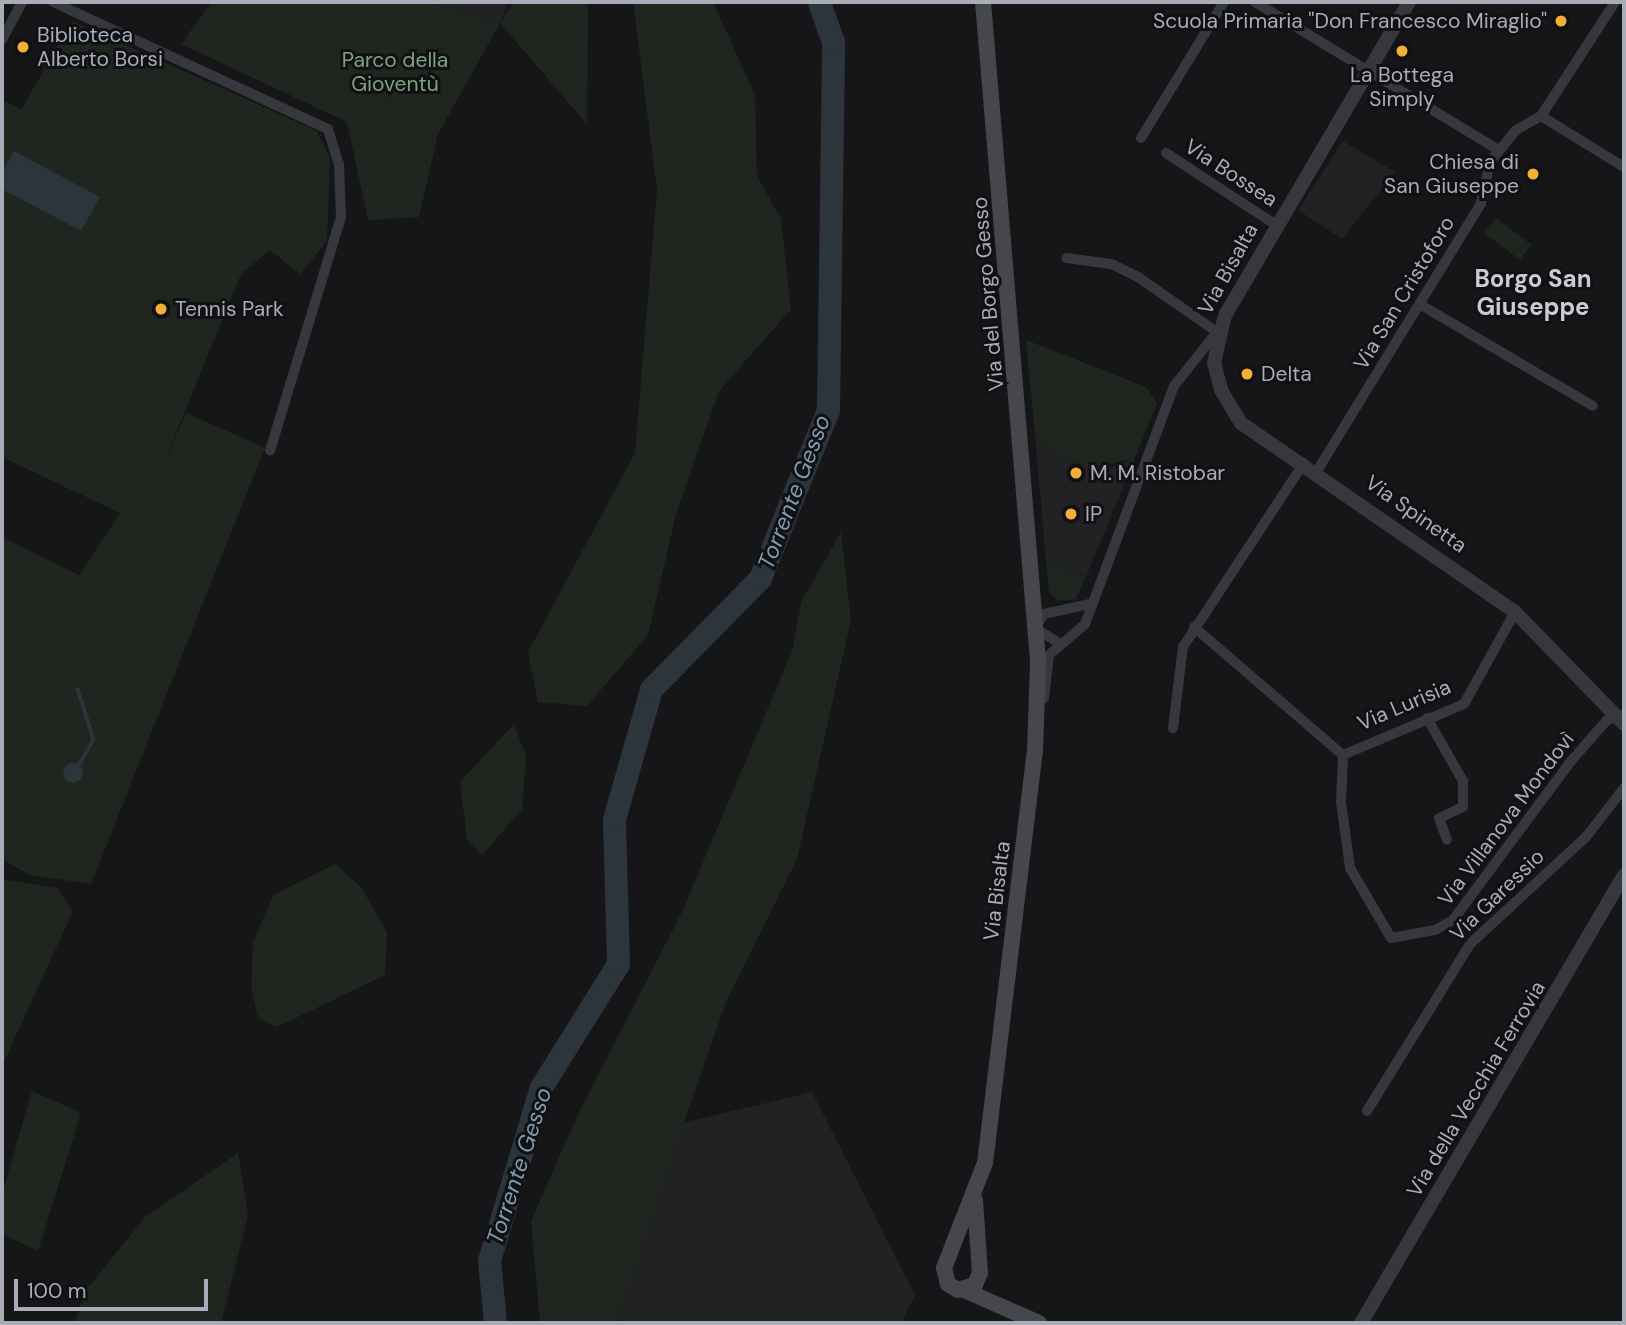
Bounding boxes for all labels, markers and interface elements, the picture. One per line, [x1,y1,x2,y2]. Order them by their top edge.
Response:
place label: Scuola Primaria "Don Francesco Miraglio" [1153,8,1547,34]
marker: Scuola Primaria "Don Francesco Miraglio" [1553,13,1569,29]
place label: Biblioteca Alberto Borsi [37,22,163,72]
marker: Biblioteca Alberto Borsi [15,39,31,55]
marker: La Bottega Simply [1394,43,1410,59]
park label: Parco della Gioventù [342,47,448,97]
place label: La Bottega Simply [1350,62,1454,112]
street label: Via Bossea [1180,134,1282,212]
place label: Chiesa di San Giuseppe [1384,149,1519,199]
marker: Chiesa di San Giuseppe [1525,166,1541,182]
street label: Via del Borgo Gesso [967,196,1009,392]
street label: Via San Cristoforo [1348,212,1460,374]
street label: Via Bisalta [1193,219,1263,319]
district label: Borgo San Giuseppe [1475,265,1591,321]
place label: Tennis Park [175,296,284,322]
marker: Tennis Park [153,301,169,317]
place label: Delta [1261,361,1312,387]
marker: Delta [1239,366,1255,382]
water label: Torrente Gesso [752,411,836,573]
place label: M. M. Ristobar [1090,460,1225,486]
marker: M. M. Ristobar [1068,465,1084,481]
street label: Via Spinetta [1360,470,1472,558]
place label: IP [1085,501,1102,527]
marker: IP [1063,506,1079,522]
street label: Via Lurisia [1354,674,1454,736]
street label: Via Villanova Mondovì [1433,727,1579,911]
street label: Via Bisalta [978,840,1016,942]
street label: Via Garessio [1445,844,1549,946]
street label: Via della Vecchia Ferrovia [1401,976,1551,1202]
water label: Torrente Gesso [481,1084,557,1248]
scale bar [18,1266,212,1310]
text: 100 m [27,1277,87,1305]

